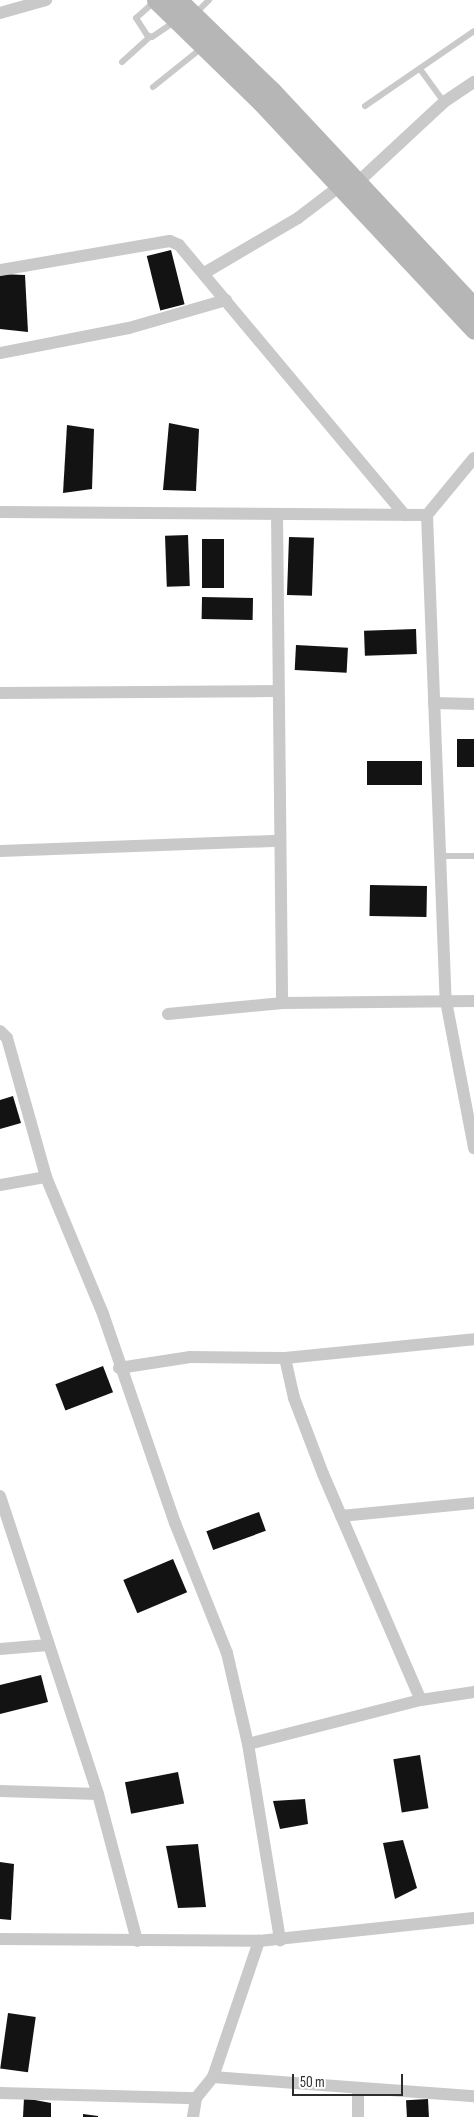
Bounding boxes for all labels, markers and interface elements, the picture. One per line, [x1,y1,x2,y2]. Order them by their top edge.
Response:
scale bar [294,2064,405,2096]
text: 50 m [300,2073,325,2092]

